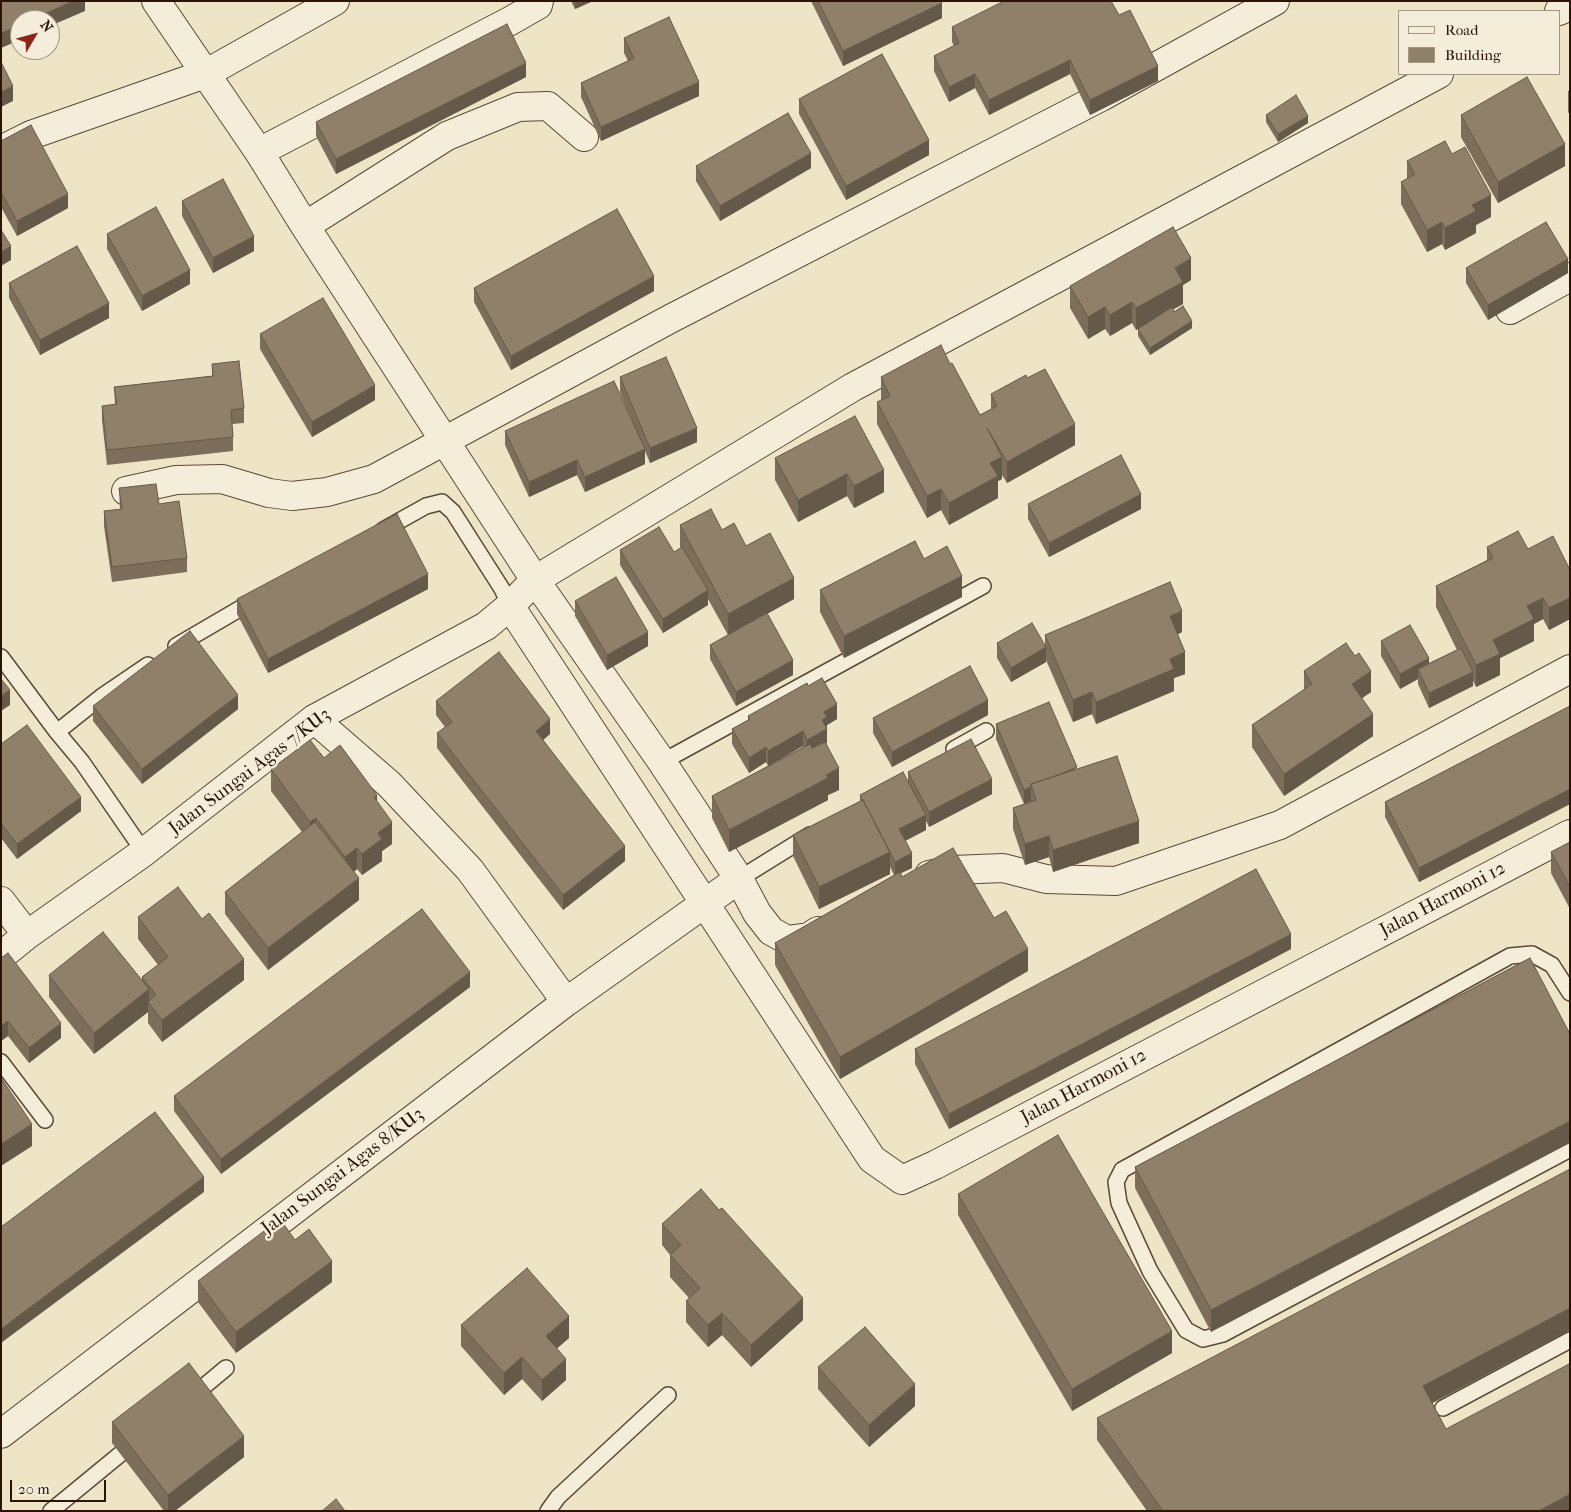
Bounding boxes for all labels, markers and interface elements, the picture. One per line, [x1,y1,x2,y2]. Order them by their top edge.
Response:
north arrow [10,10,60,60]
legend [1398,10,1561,75]
text: N [37,17,57,36]
text: Road [1445,21,1478,39]
text: Building [1445,46,1501,64]
street label: Jalan Sungai Agas 7/KU3 [165,704,335,840]
street label: Jalan Harmoni 12 [1376,857,1510,943]
street label: Jalan Harmoni 12 [1017,1044,1151,1130]
street label: Jalan Sungai Agas 8/KU3 [257,1104,429,1240]
scale bar [12,1470,109,1502]
text: 20 m [18,1480,50,1498]

